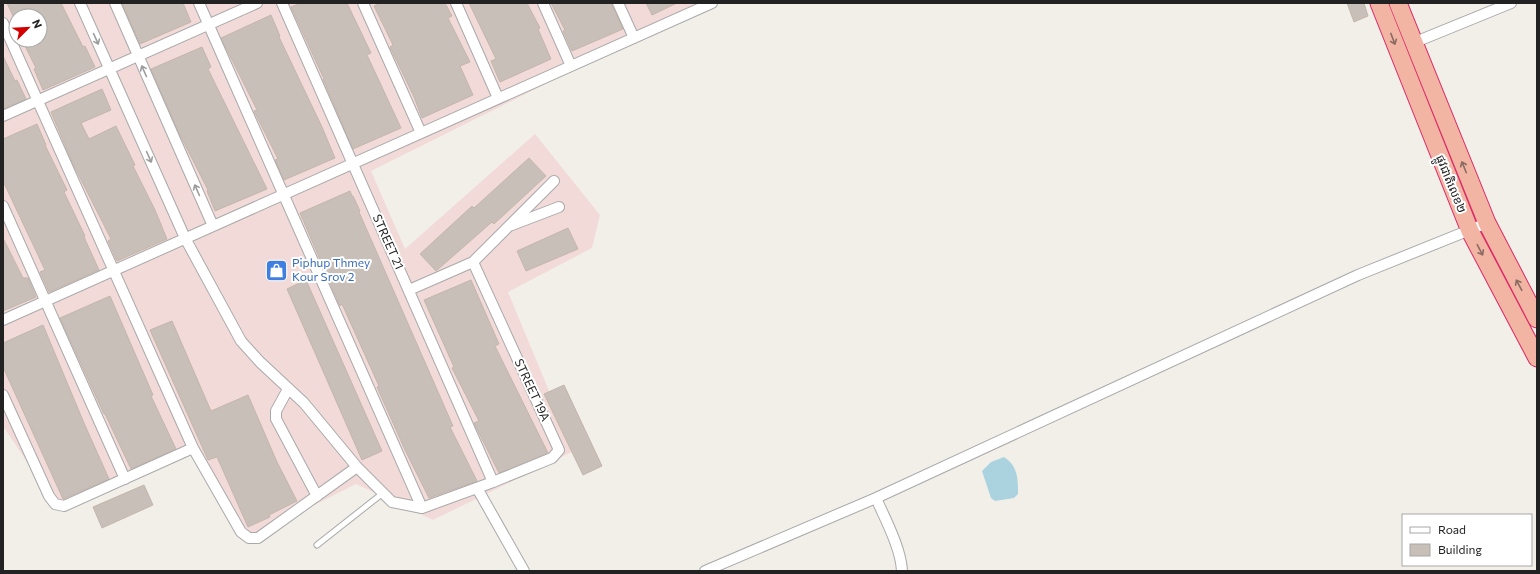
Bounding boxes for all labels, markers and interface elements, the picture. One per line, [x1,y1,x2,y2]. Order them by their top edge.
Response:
north arrow [8,8,48,48]
text: N [30,17,45,30]
one-way arrow [93,32,100,44]
one-way arrow [1389,33,1397,45]
one-way arrow [140,66,148,78]
one-way arrow [146,151,153,163]
street label: ផ្លូវជាតិលេខ២ [1430,153,1470,216]
one-way arrow [1459,161,1467,173]
one-way arrow [193,185,200,197]
street label: STREET 21 [371,212,407,271]
one-way arrow [1477,244,1484,256]
place label: Piphup Thmey Kour Srov 2 [292,255,370,283]
shop icon: Piphup Thmey Kour Srov 2 [263,257,289,283]
one-way arrow [1515,279,1522,291]
street label: STREET 19A [512,356,553,423]
legend [1402,514,1532,566]
text: Road [1438,522,1466,536]
text: Building [1438,542,1482,556]

